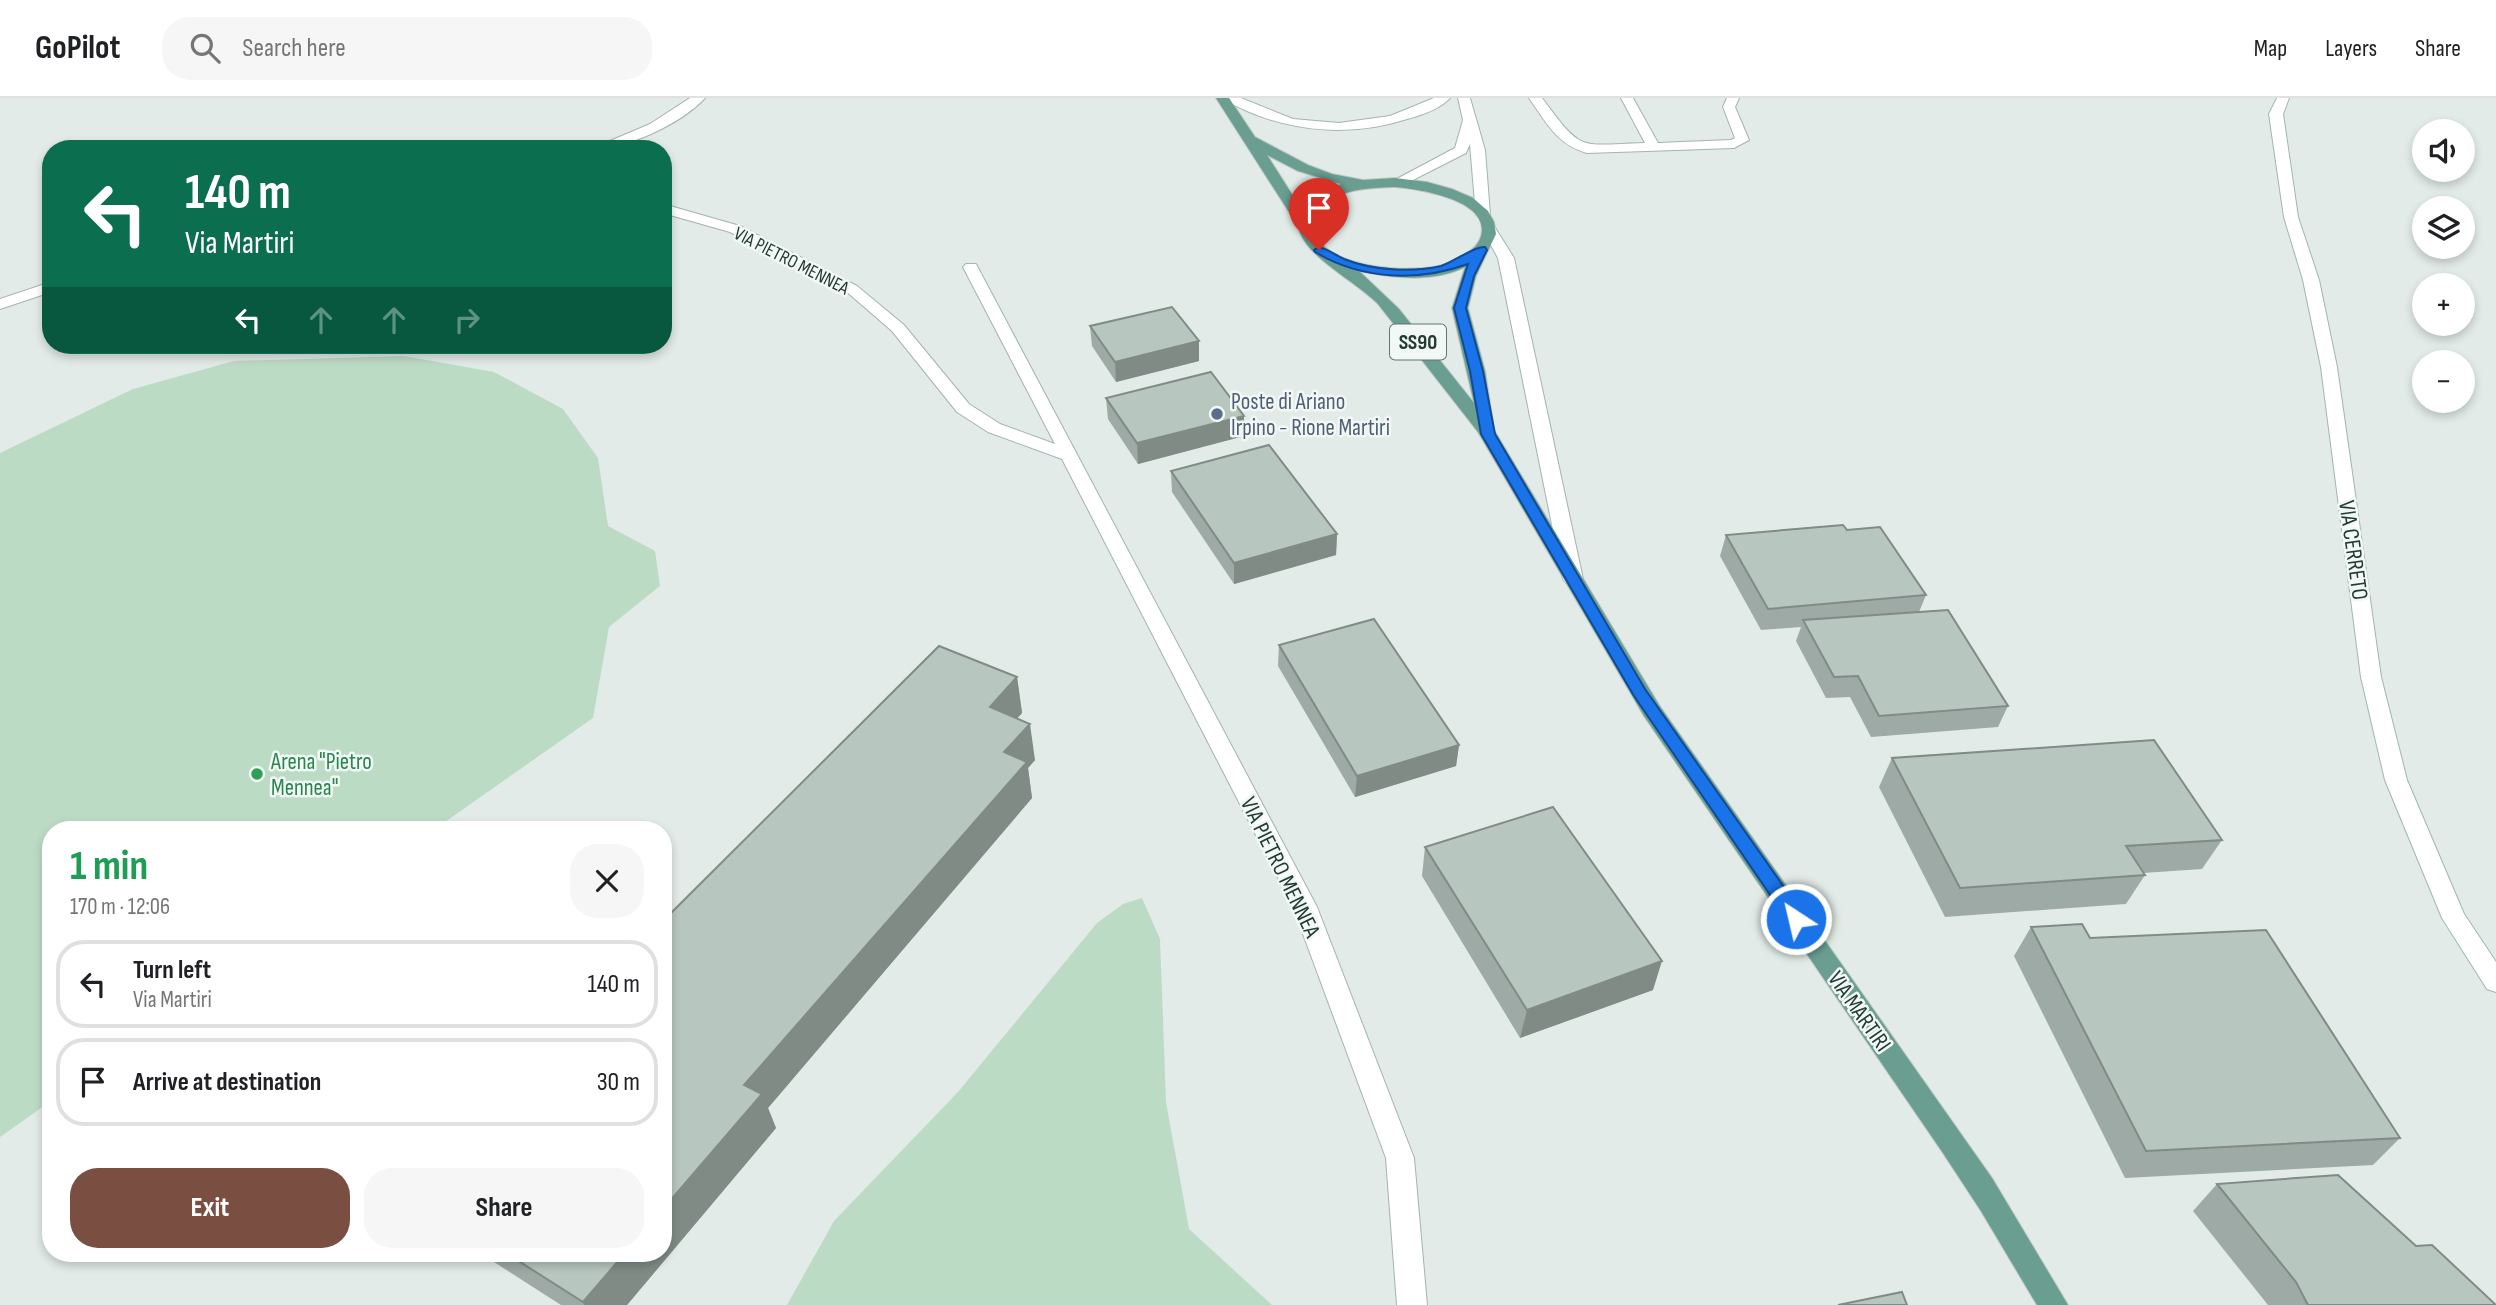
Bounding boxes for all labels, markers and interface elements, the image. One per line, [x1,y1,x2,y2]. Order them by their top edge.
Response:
search box [162,17,652,80]
text: GoPilot [35,28,120,68]
icon: search [186,29,224,67]
text: Search here [242,33,346,64]
text: Map [2254,34,2287,63]
text: Layers [2325,34,2377,63]
text: Share [2415,34,2461,63]
map controls [2412,119,2475,413]
button: sound [2412,119,2475,182]
text: 140 m [185,164,291,223]
icon: left [70,168,161,259]
pin [1289,178,1349,250]
icon: arrive [1300,189,1338,227]
button: layers [2412,196,2475,259]
street label: VIA PIETRO MENNEA [730,222,854,301]
text: Via Martiri [185,224,295,263]
button: + [2412,273,2475,336]
icon: left [229,301,267,339]
icon: ahead [302,301,340,339]
icon: ahead [375,301,413,339]
icon: right [448,301,486,339]
road number: SS90 [1390,324,1446,360]
button: − [2412,350,2475,413]
place label: Poste di Ariano Irpino - Rione Martiri [1231,388,1390,442]
marker: Poste di Ariano Irpino - Rione Martiri [1209,406,1225,422]
street label: VIA CERRETO [2332,499,2374,602]
place label: Arena "Pietro Mennea" [270,748,372,802]
marker: Arena "Pietro Mennea" [249,766,265,782]
street label: VIA PIETRO MENNEA [1234,793,1326,942]
text: 1 min [70,841,148,892]
button: close [570,844,644,918]
position arrow [1759,882,1833,956]
text: 170 m · 12:06 [70,893,170,921]
text: Turn left [133,955,211,986]
icon: left [74,965,112,1003]
street label: VIA MARTIRI [1821,966,1897,1057]
text: 140 m [588,969,640,1000]
text: Via Martiri [133,986,212,1014]
icon: arrive [74,1063,112,1101]
text: Arrive at destination [133,1067,321,1098]
text: 30 m [597,1067,640,1098]
button: Exit [70,1168,350,1248]
button: Share [364,1168,644,1248]

